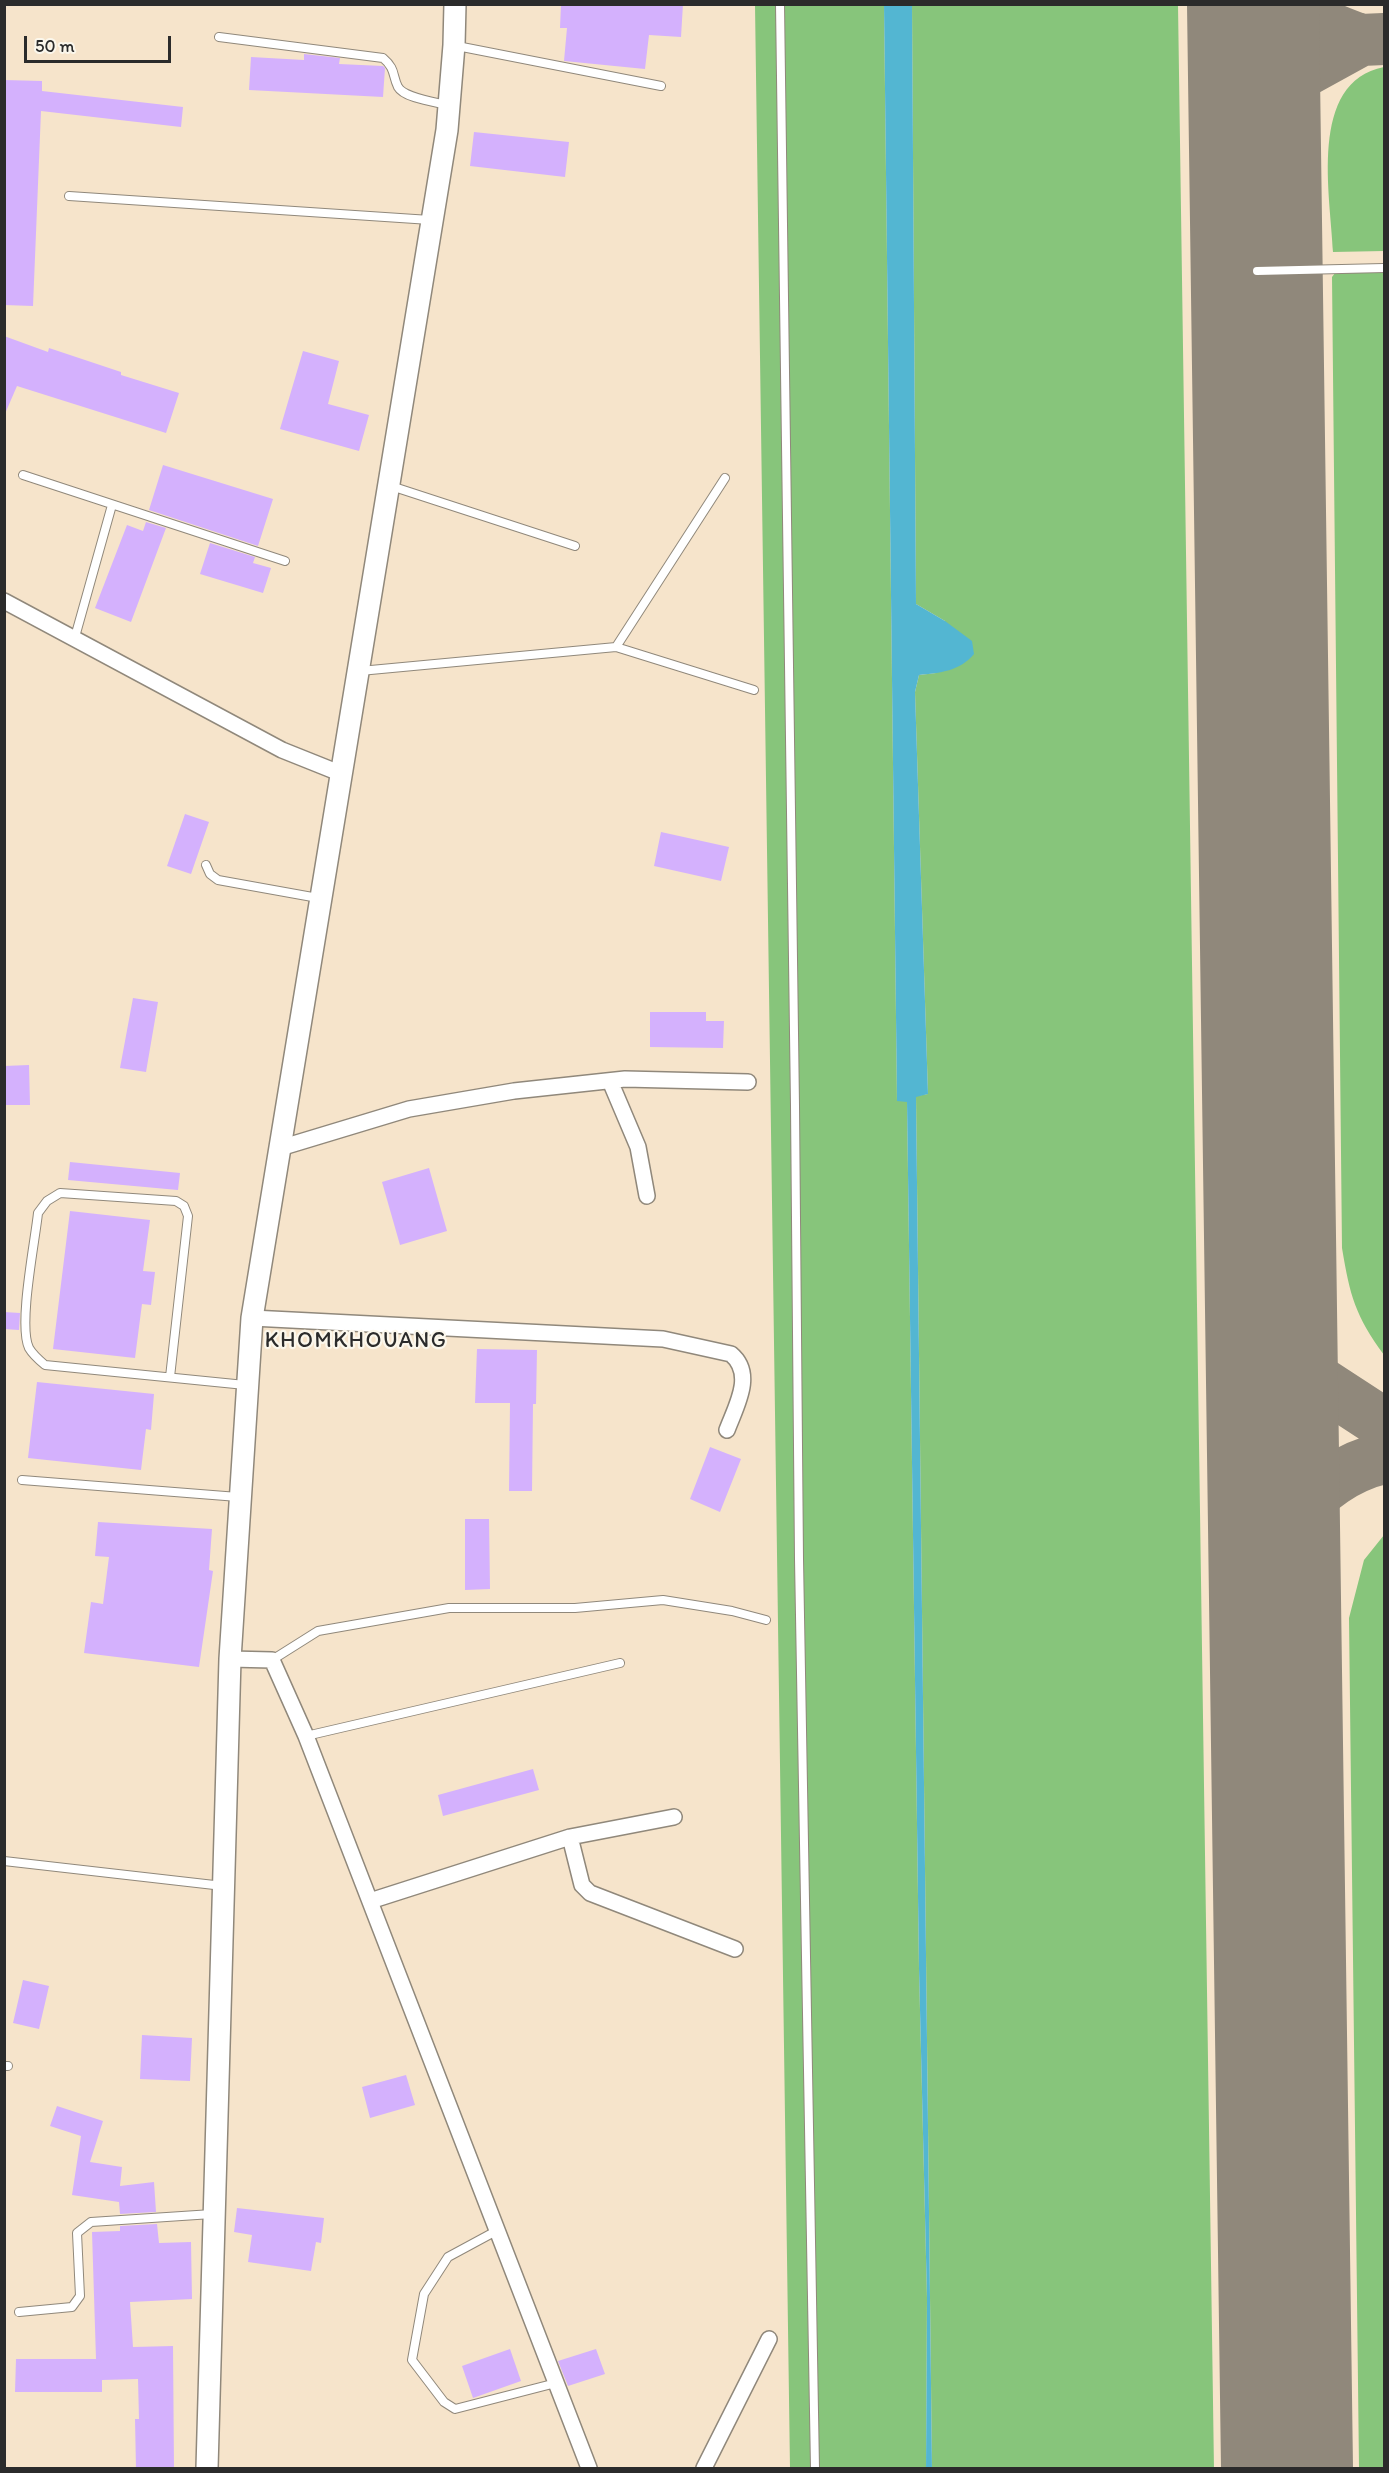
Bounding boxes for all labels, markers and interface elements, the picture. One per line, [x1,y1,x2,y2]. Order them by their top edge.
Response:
scale bar [27,24,174,62]
text: 50 m [35,35,75,57]
district label: KHOMKHOUANG [265,1328,447,1354]

